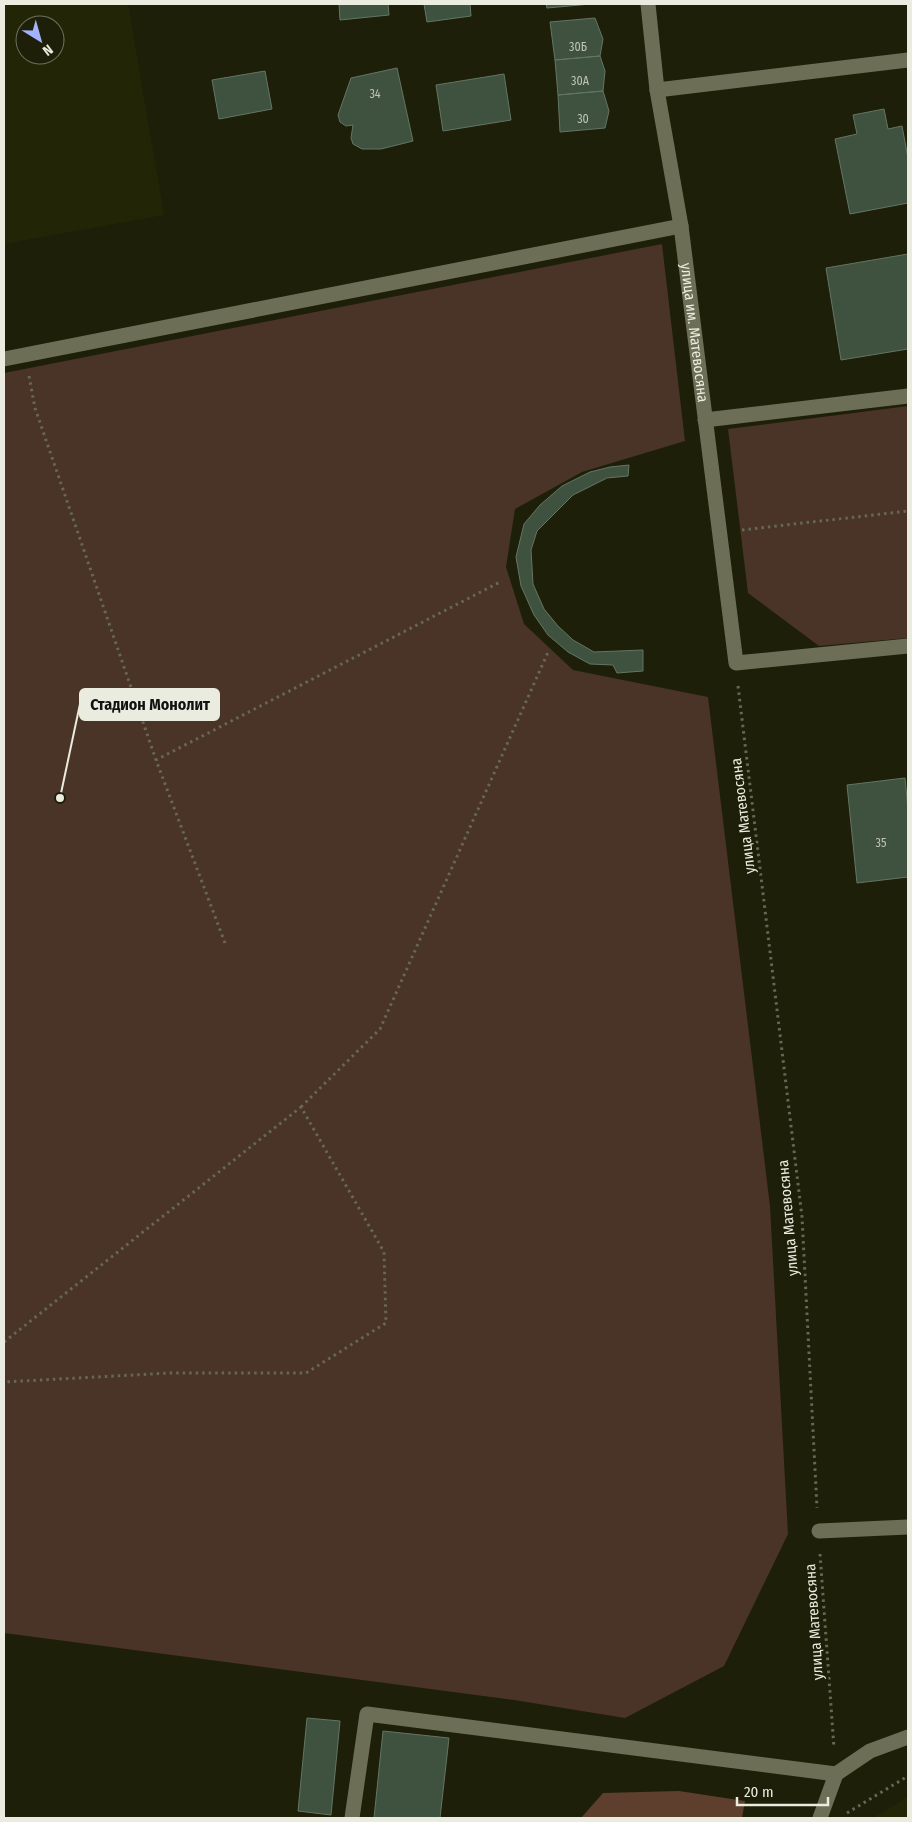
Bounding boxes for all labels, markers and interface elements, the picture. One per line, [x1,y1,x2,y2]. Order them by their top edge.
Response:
north arrow [15,15,65,65]
house number: 30Б [569,40,587,54]
text: N [39,41,56,59]
house number: 30А [571,74,590,88]
house number: 34 [369,87,381,101]
house number: 30 [577,112,589,126]
street label: улица им. Матевосяна [677,262,712,403]
callout: Стадион Монолит [80,689,219,720]
text: Стадион Монолит [90,695,210,714]
street label: улица Матевосяна [727,757,759,875]
house number: 35 [876,836,887,850]
street label: улица Матевосяна [774,1159,802,1277]
street label: улица Матевосяна [801,1563,827,1681]
scale bar [737,1774,828,1806]
text: 20 m [744,1783,774,1801]

